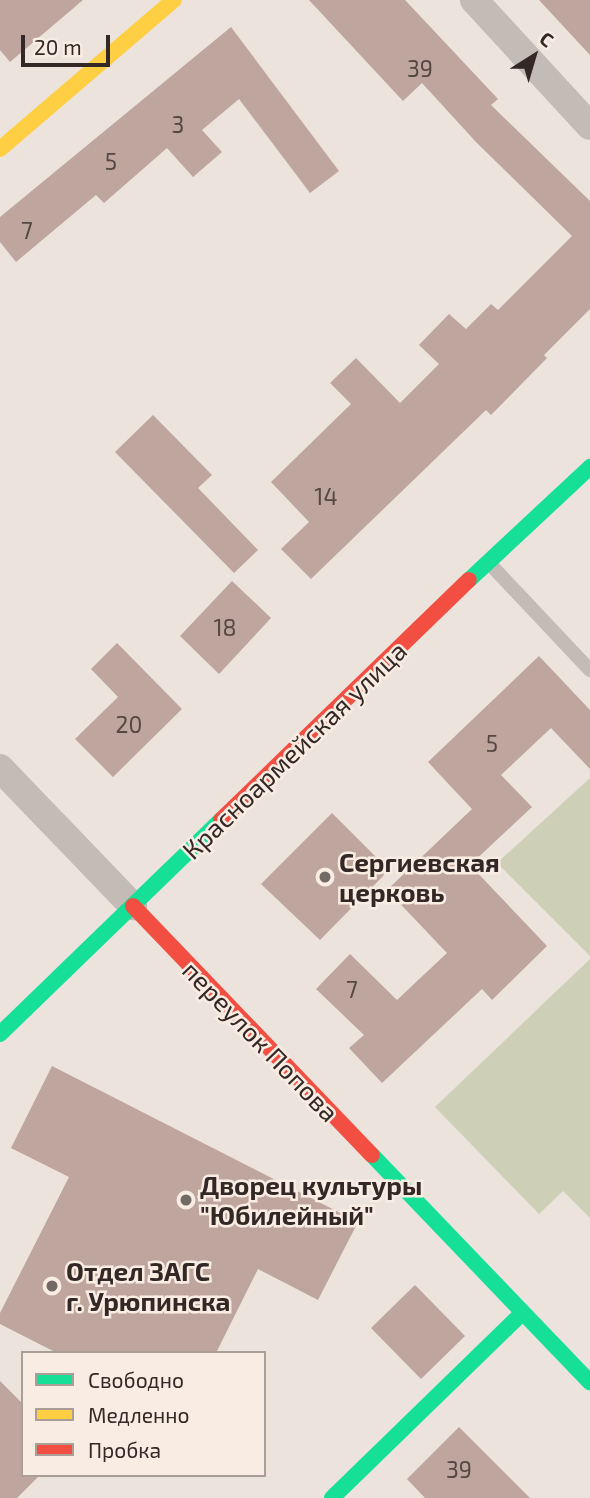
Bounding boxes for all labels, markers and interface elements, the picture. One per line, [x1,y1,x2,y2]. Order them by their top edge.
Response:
scale bar [24,21,114,65]
north arrow [499,21,569,91]
text: С [536,26,558,51]
text: 20 m [34,34,82,59]
house number: 39 [407,54,433,82]
house number: 3 [172,110,184,138]
house number: 5 [105,147,117,175]
house number: 7 [21,216,33,244]
house number: 14 [314,482,338,510]
house number: 18 [213,613,237,641]
street label: Красноармейская улица [175,635,413,865]
house number: 20 [116,710,142,738]
house number: 5 [486,729,498,757]
place label: Сергиевская церковь [339,846,500,908]
marker: Сергиевская церковь [317,869,333,885]
street label: переулок Попова [176,954,346,1128]
house number: 7 [346,975,358,1003]
place label: Дворец культуры "Юбилейный" [200,1169,422,1230]
marker: Дворец культуры "Юбилейный" [178,1192,194,1208]
place label: Отдел ЗАГС г. Урюпинска [66,1255,230,1316]
marker: Отдел ЗАГС г. Урюпинска [44,1278,60,1294]
legend [21,1351,266,1477]
text: Свободно [88,1367,184,1392]
text: Медленно [88,1402,190,1427]
text: Пробка [88,1437,161,1462]
house number: 39 [446,1455,472,1483]

